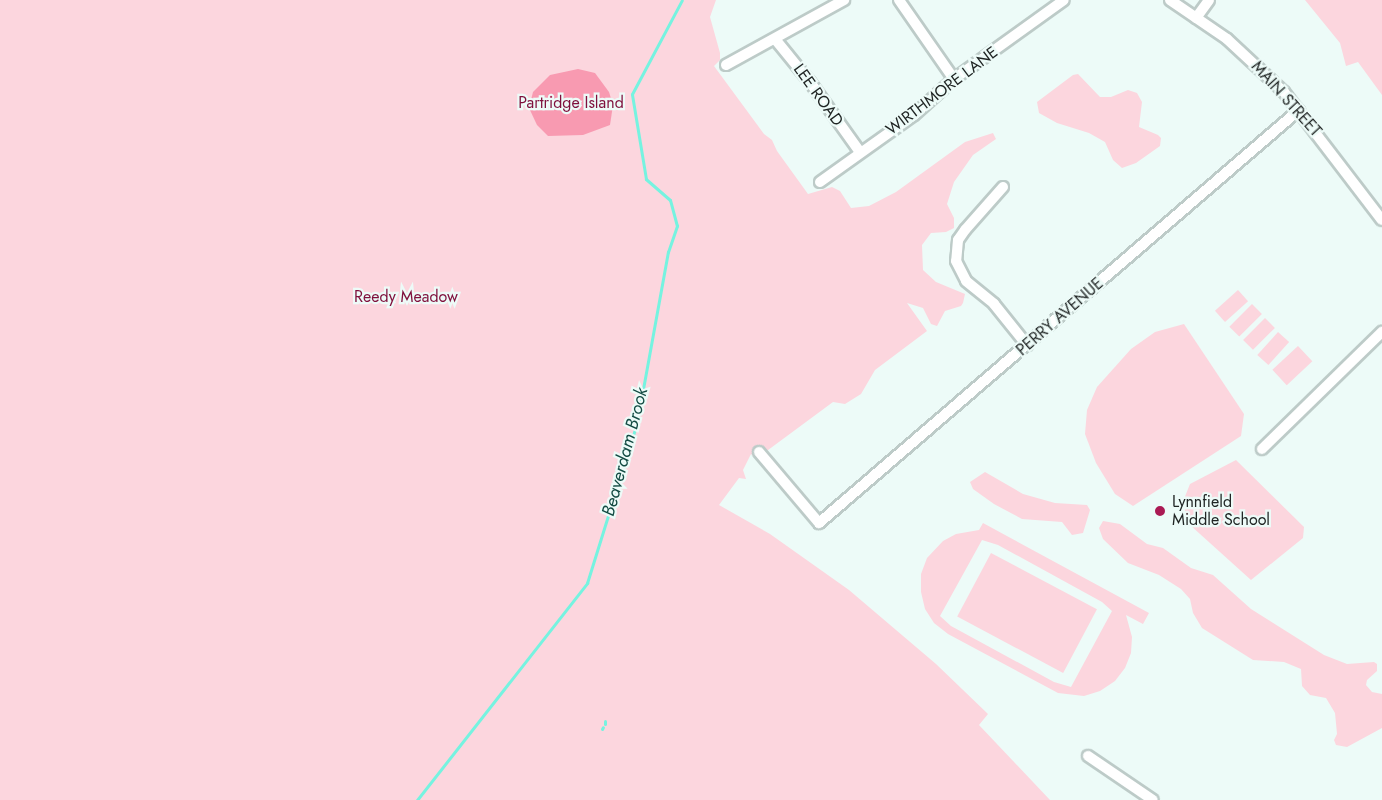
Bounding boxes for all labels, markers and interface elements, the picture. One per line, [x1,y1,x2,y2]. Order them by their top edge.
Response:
street label: WIRTHMORE LANE [882,43,1002,139]
street label: MAIN STREET [1247,57,1325,141]
street label: LEE ROAD [789,60,847,130]
park label: Partridge Island [518,93,624,113]
street label: PERRY AVENUE [1013,274,1107,360]
park label: Reedy Meadow [354,287,458,307]
water label: Beaverdam Brook [597,385,653,519]
place label: Lynnfield Middle School [1172,492,1270,530]
marker: Lynnfield Middle School [1153,504,1167,518]

